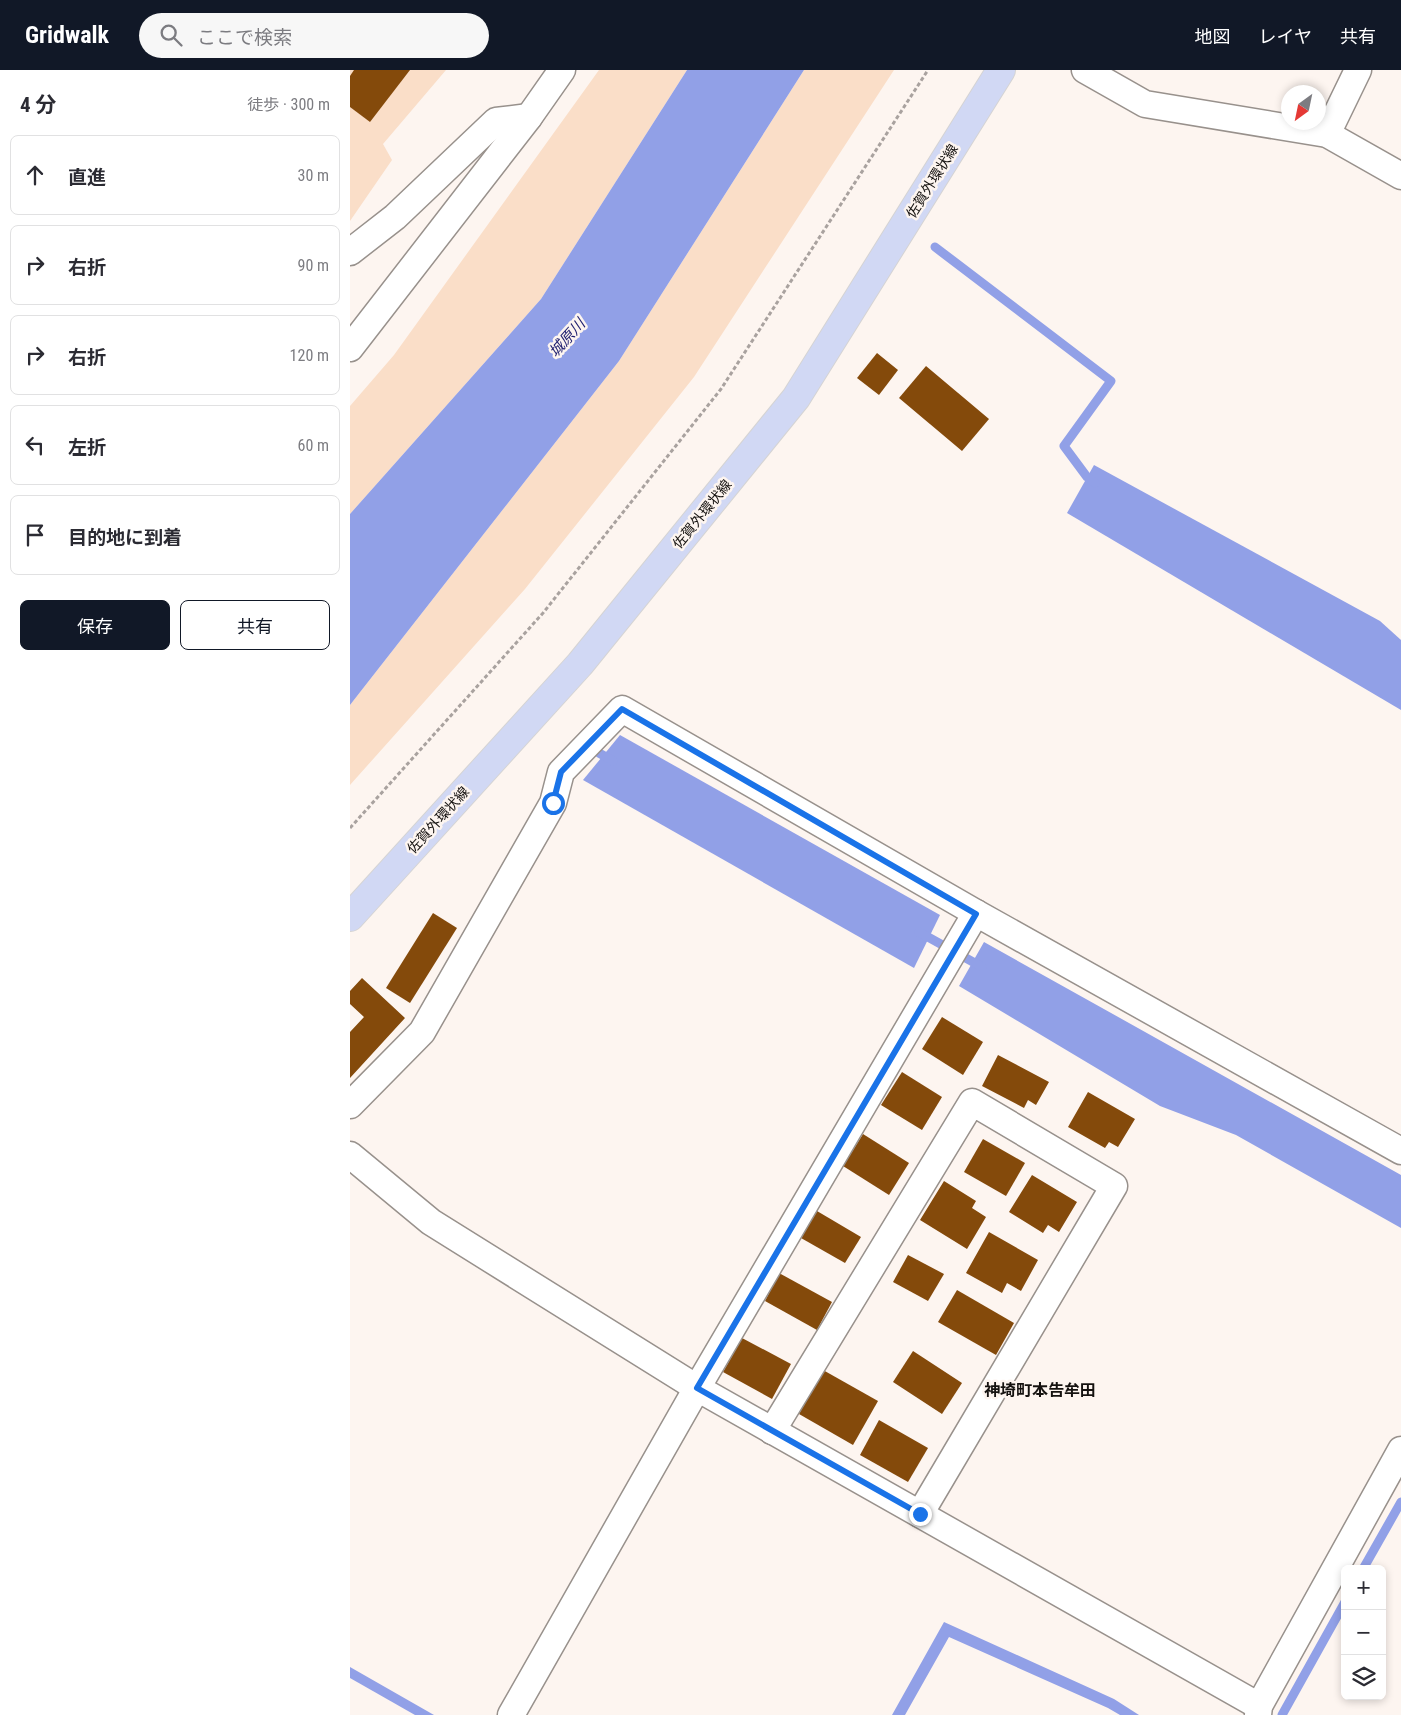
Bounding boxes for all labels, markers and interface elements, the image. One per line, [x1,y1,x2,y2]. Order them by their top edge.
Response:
search box [139,13,489,58]
text: Gridwalk [25,21,109,49]
icon: search [157,21,185,49]
text: ここで検索 [197,26,292,49]
text: 地図 [1195,26,1231,47]
text: レイヤ [1259,26,1312,47]
text: 共有 [1340,26,1376,47]
north arrow [1281,85,1326,130]
text: 4 分 [20,93,56,117]
text: 徒歩 · 300 m [247,95,330,114]
street label: 佐賀外環状線 [903,141,961,221]
icon: ahead [21,161,49,189]
text: 直進 [68,166,106,189]
text: 30 m [297,166,329,185]
icon: right [21,251,49,279]
text: 右折 [68,256,106,279]
text: 90 m [297,256,329,275]
water label: 城原川 [545,314,590,361]
icon: right [21,341,49,369]
text: 右折 [68,346,106,369]
text: 120 m [290,346,329,365]
icon: left [21,431,49,459]
text: 左折 [68,436,106,459]
text: 60 m [297,436,329,455]
street label: 佐賀外環状線 [669,476,735,552]
icon: arrive [21,521,49,549]
text: 目的地に到着 [68,526,182,549]
button: 保存 [20,600,170,650]
button: 共有 [180,600,330,650]
street label: 佐賀外環状線 [404,783,472,857]
route start [542,792,565,815]
district label: 神埼町本告牟田 [984,1381,1096,1400]
route end [909,1503,932,1526]
map controls [1341,1565,1386,1700]
button: + [1341,1565,1386,1610]
button: − [1341,1610,1386,1655]
button: layers [1341,1655,1386,1700]

